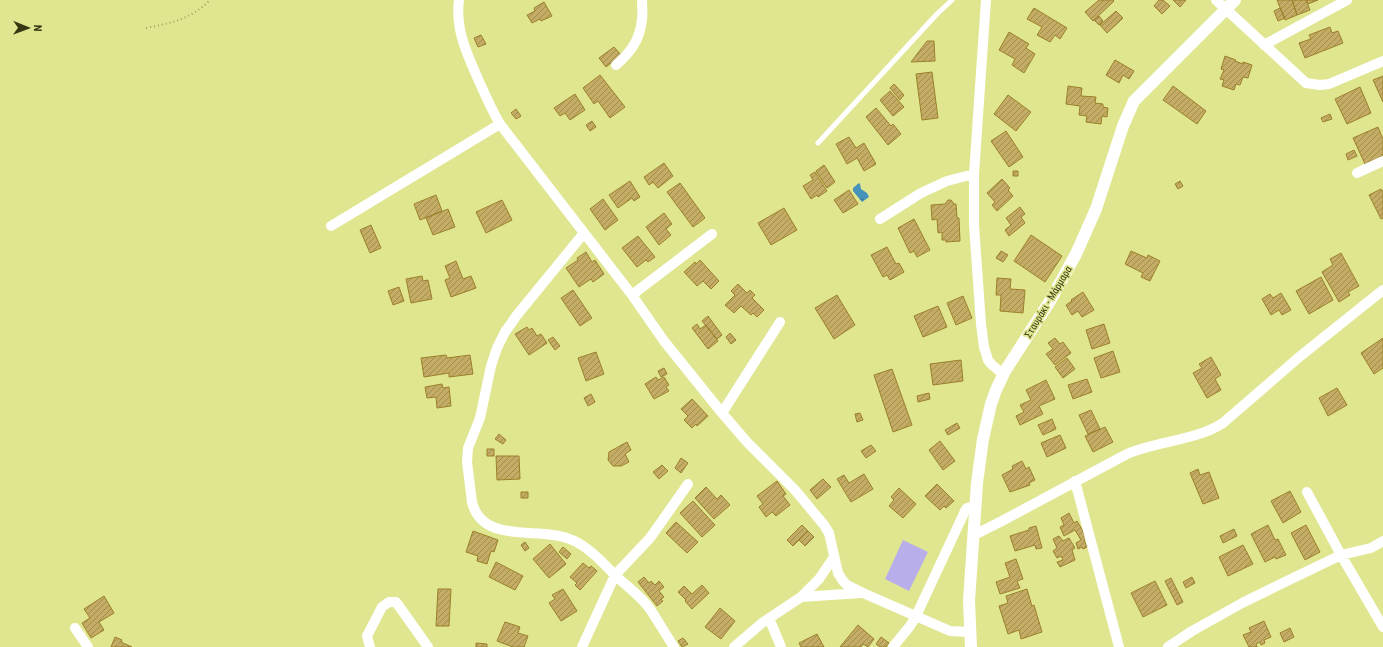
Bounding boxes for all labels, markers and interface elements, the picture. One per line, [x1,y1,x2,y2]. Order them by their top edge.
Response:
north arrow [8,8,48,48]
text: N [31,25,44,32]
street label: Σταυράκι - Μάρμαρα [1022,264,1074,340]

